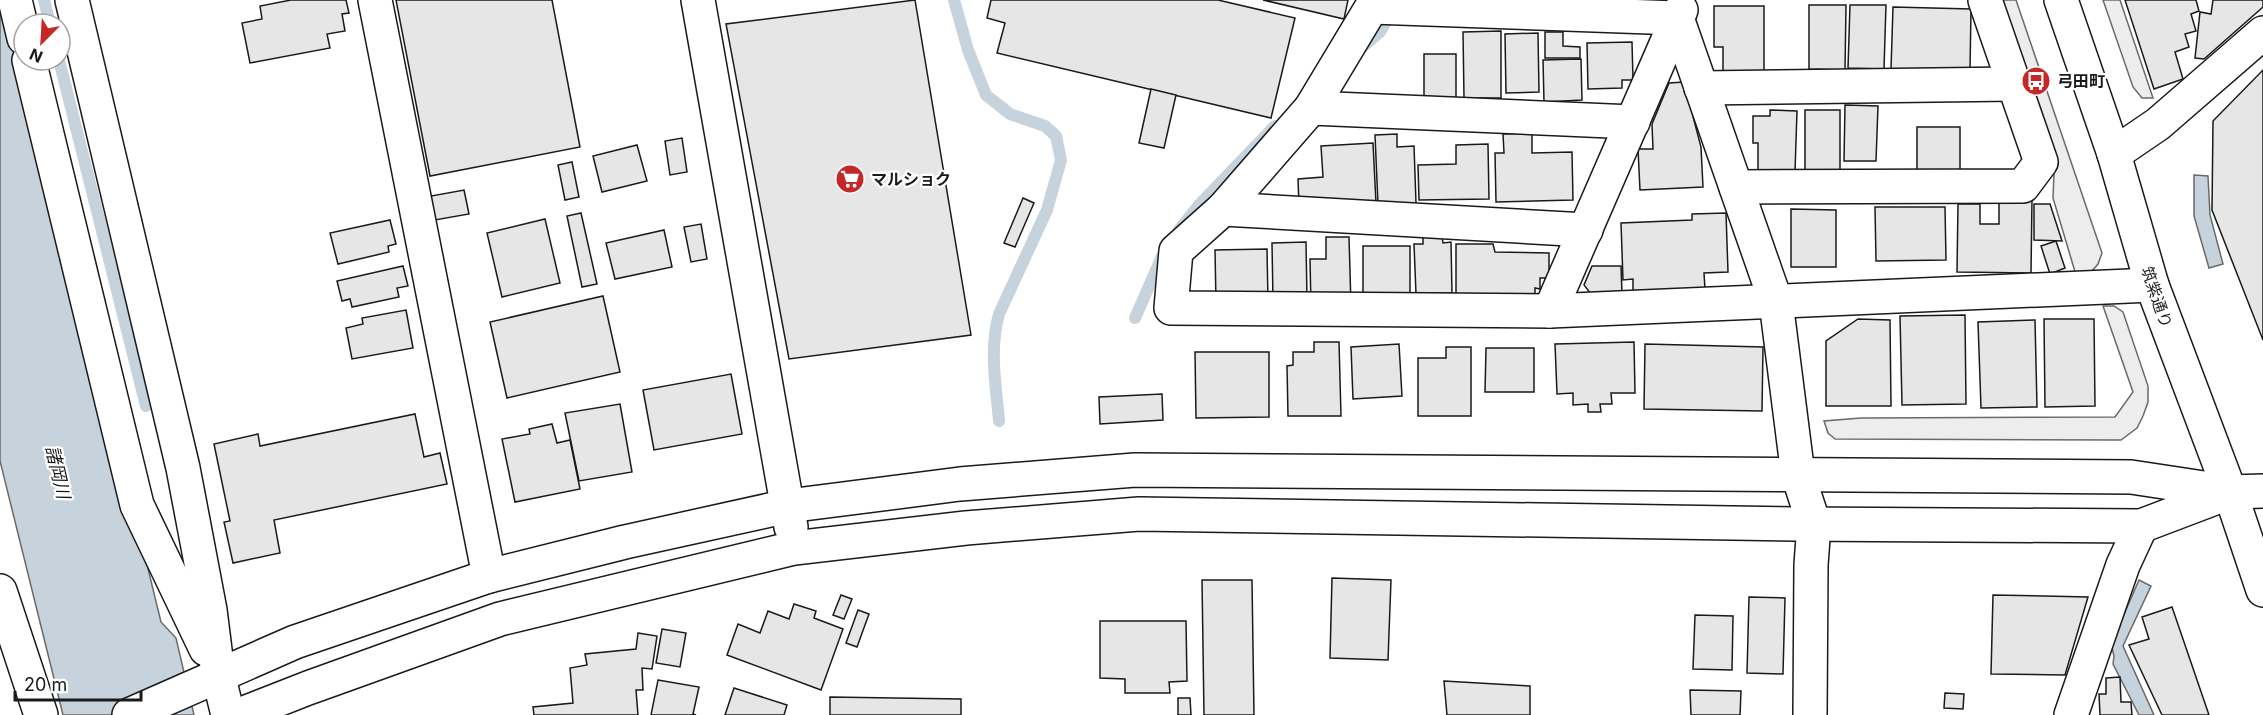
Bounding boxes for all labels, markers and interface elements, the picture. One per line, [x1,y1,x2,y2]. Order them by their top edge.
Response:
north arrow [12,12,72,72]
text: N [26,44,46,67]
bus stop icon: 弓田町 [2020,65,2052,97]
place label: 弓田町 [2057,71,2105,91]
supermarket icon: マルショク [834,163,866,195]
place label: マルショク [871,169,951,189]
street label: 筑紫通り [2137,263,2177,331]
water label: 諸岡川 [42,443,75,503]
scale bar [15,664,141,702]
text: 20 m [24,674,67,695]

